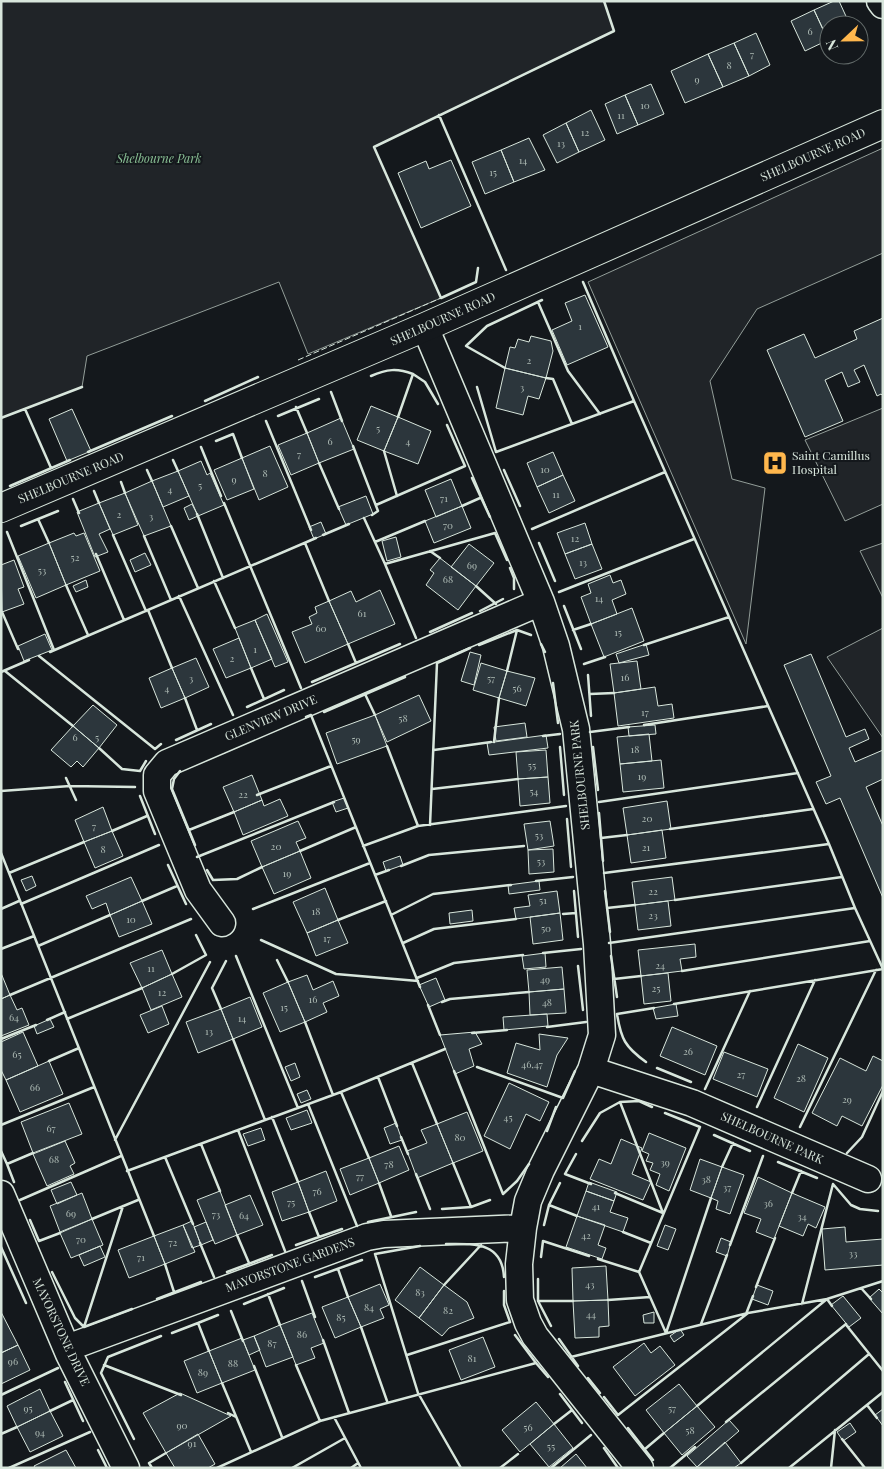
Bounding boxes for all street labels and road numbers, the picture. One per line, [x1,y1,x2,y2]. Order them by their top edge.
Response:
street label: SHELBOURNE ROAD [758,124,868,184]
street label: SHELBOURNE ROAD [388,288,498,348]
street label: SHELBOURNE ROAD [15,447,126,507]
street label: GLENVIEW DRIVE [222,690,319,744]
street label: SHELBOURNE PARK [565,719,593,831]
street label: SHELBOURNE PARK [719,1107,826,1167]
street label: MAYORSTONE GARDENS [223,1233,357,1295]
street label: MAYORSTONE DRIVE [30,1275,94,1388]

